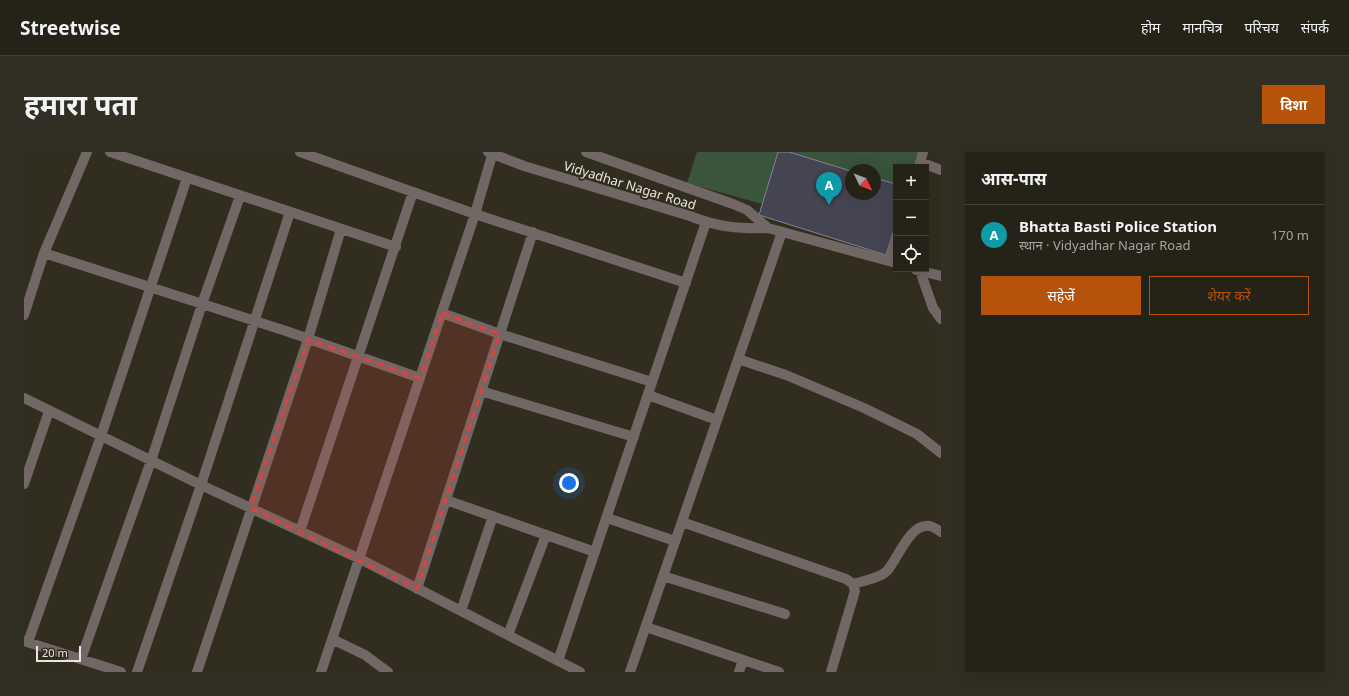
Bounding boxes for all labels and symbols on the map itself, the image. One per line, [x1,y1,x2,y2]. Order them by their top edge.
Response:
street label: Vidyadhar Nagar Road [562,156,698,214]
north arrow [845,164,881,200]
pin: A [816,172,842,205]
your location [559,473,579,493]
scale bar [36,644,81,663]

